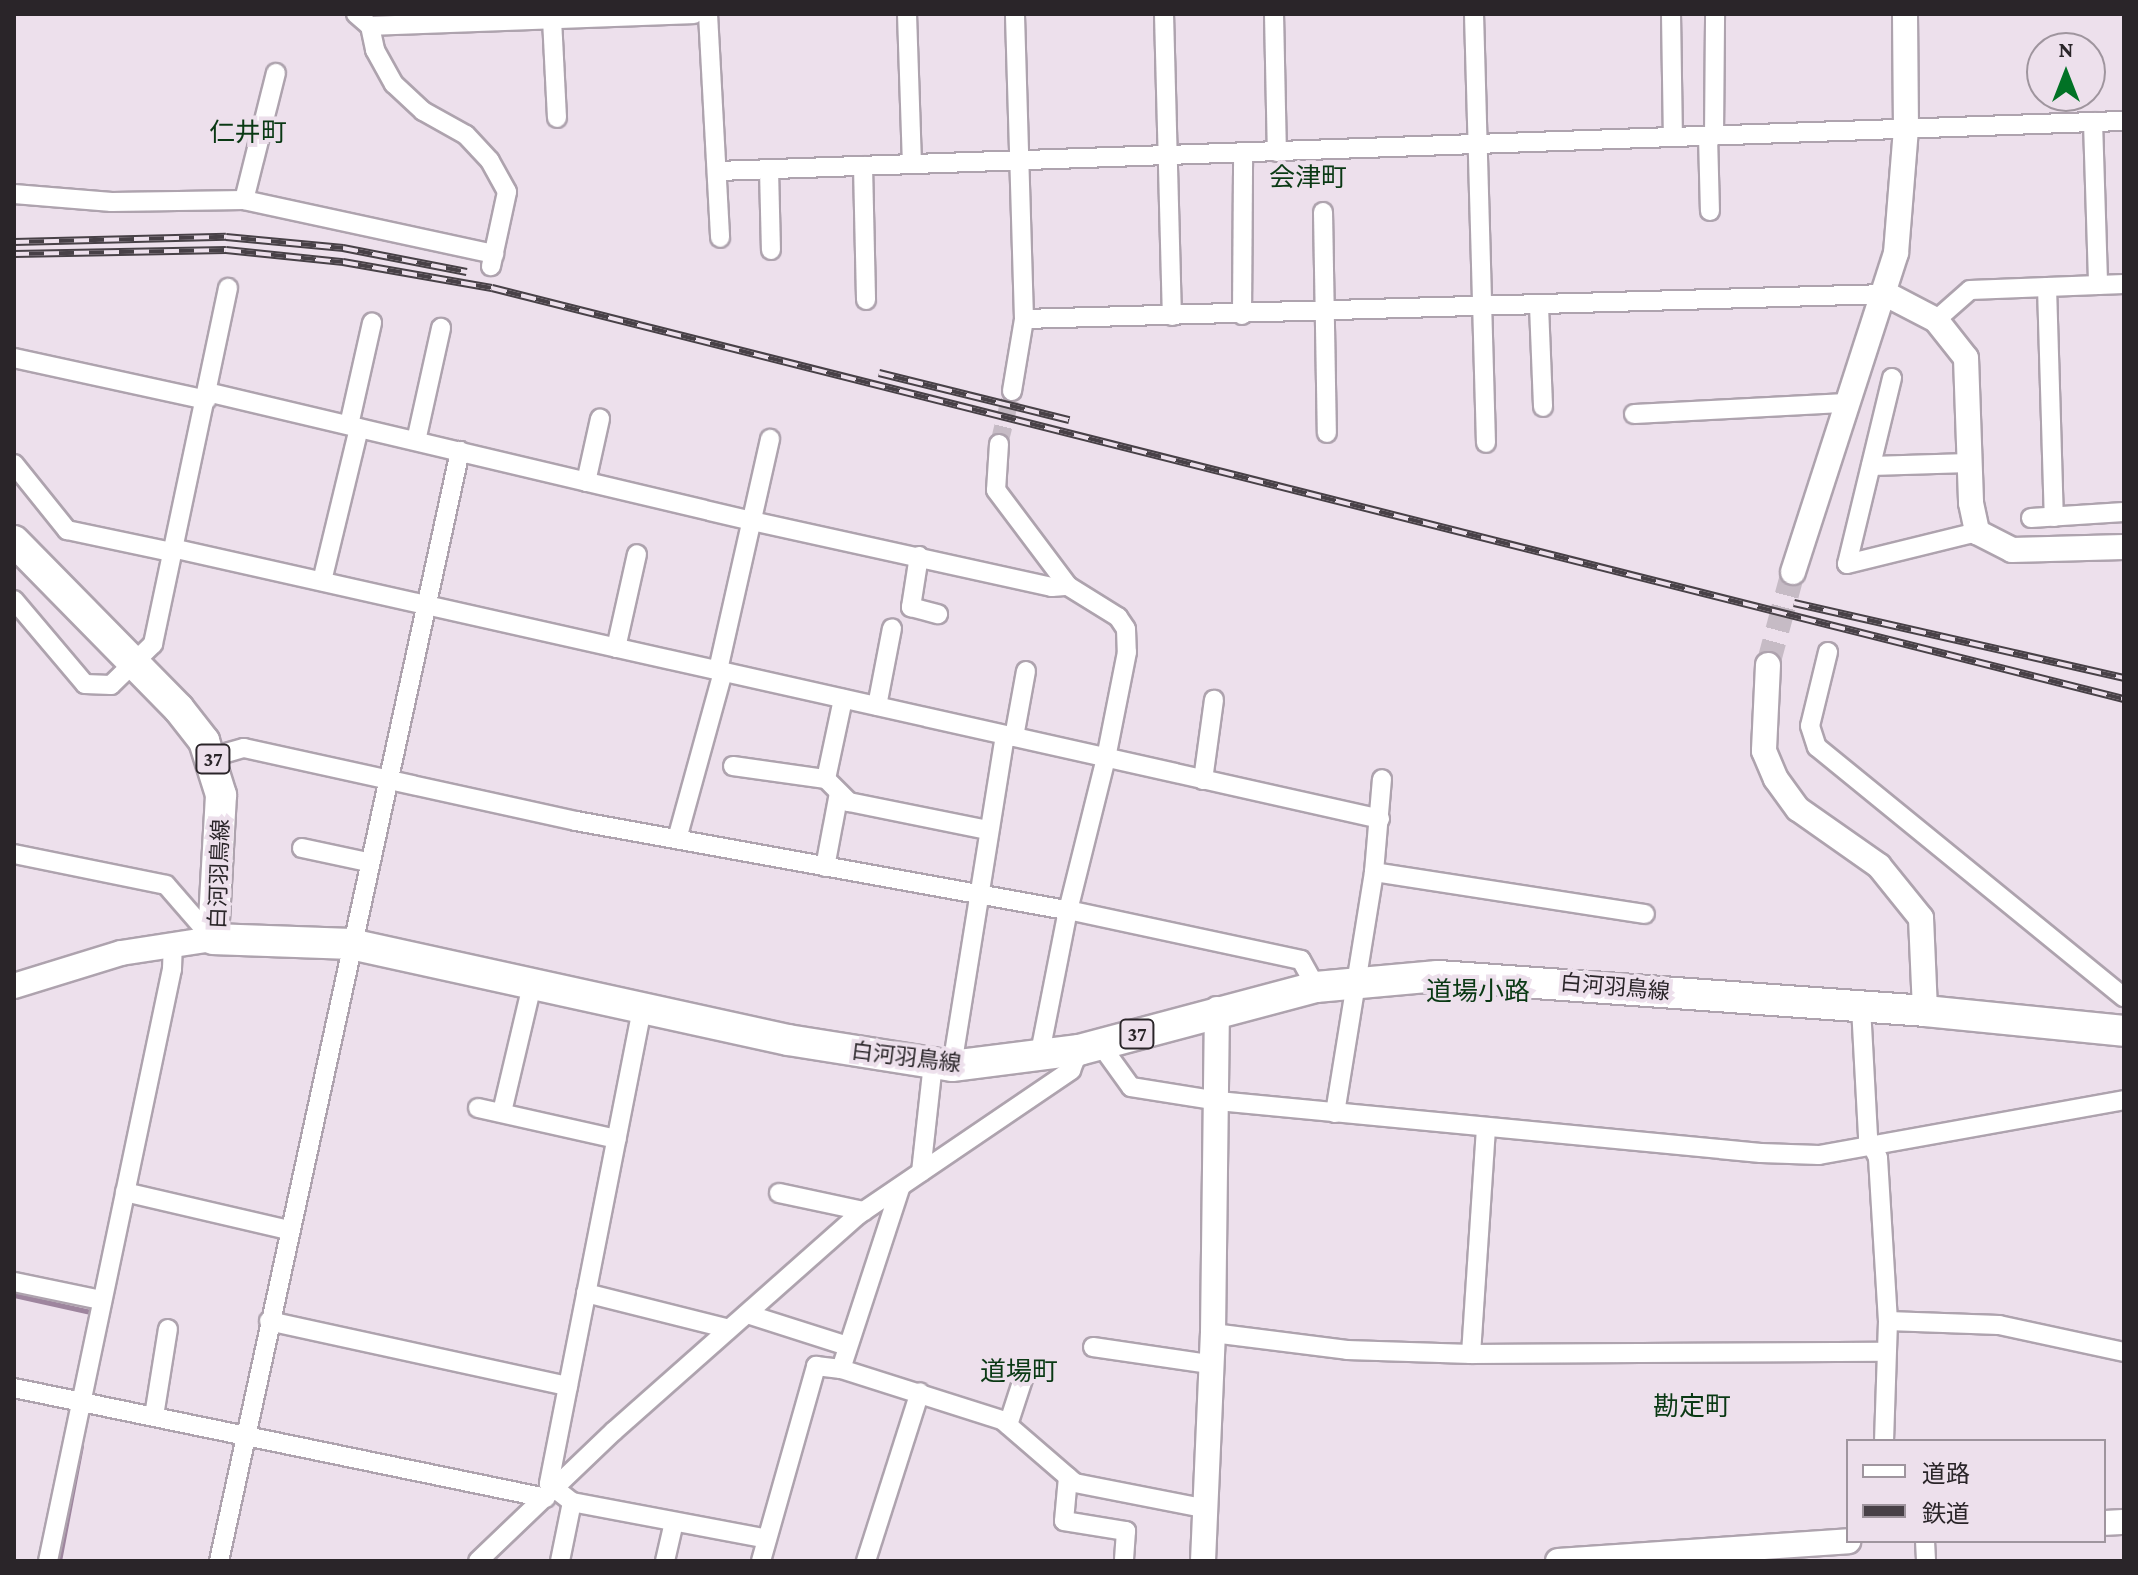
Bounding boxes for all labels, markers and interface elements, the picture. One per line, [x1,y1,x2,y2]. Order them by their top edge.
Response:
north arrow [2026,32,2106,112]
text: N [2059,37,2074,62]
district label: 仁井町 [209,117,287,149]
district label: 会津町 [1269,162,1347,194]
road number: 37 [195,743,231,775]
street label: 白河羽鳥線 [204,819,234,929]
street label: 白河羽鳥線 [1559,969,1671,1005]
district label: 道場小路 [1426,976,1530,1008]
road number: 37 [1119,1018,1155,1050]
street label: 白河羽鳥線 [850,1037,962,1077]
district label: 道場町 [980,1356,1058,1388]
district label: 勘定町 [1653,1391,1731,1423]
legend [1846,1439,2106,1543]
text: 道路 [1922,1460,1970,1487]
text: 鉄道 [1922,1500,1970,1527]

